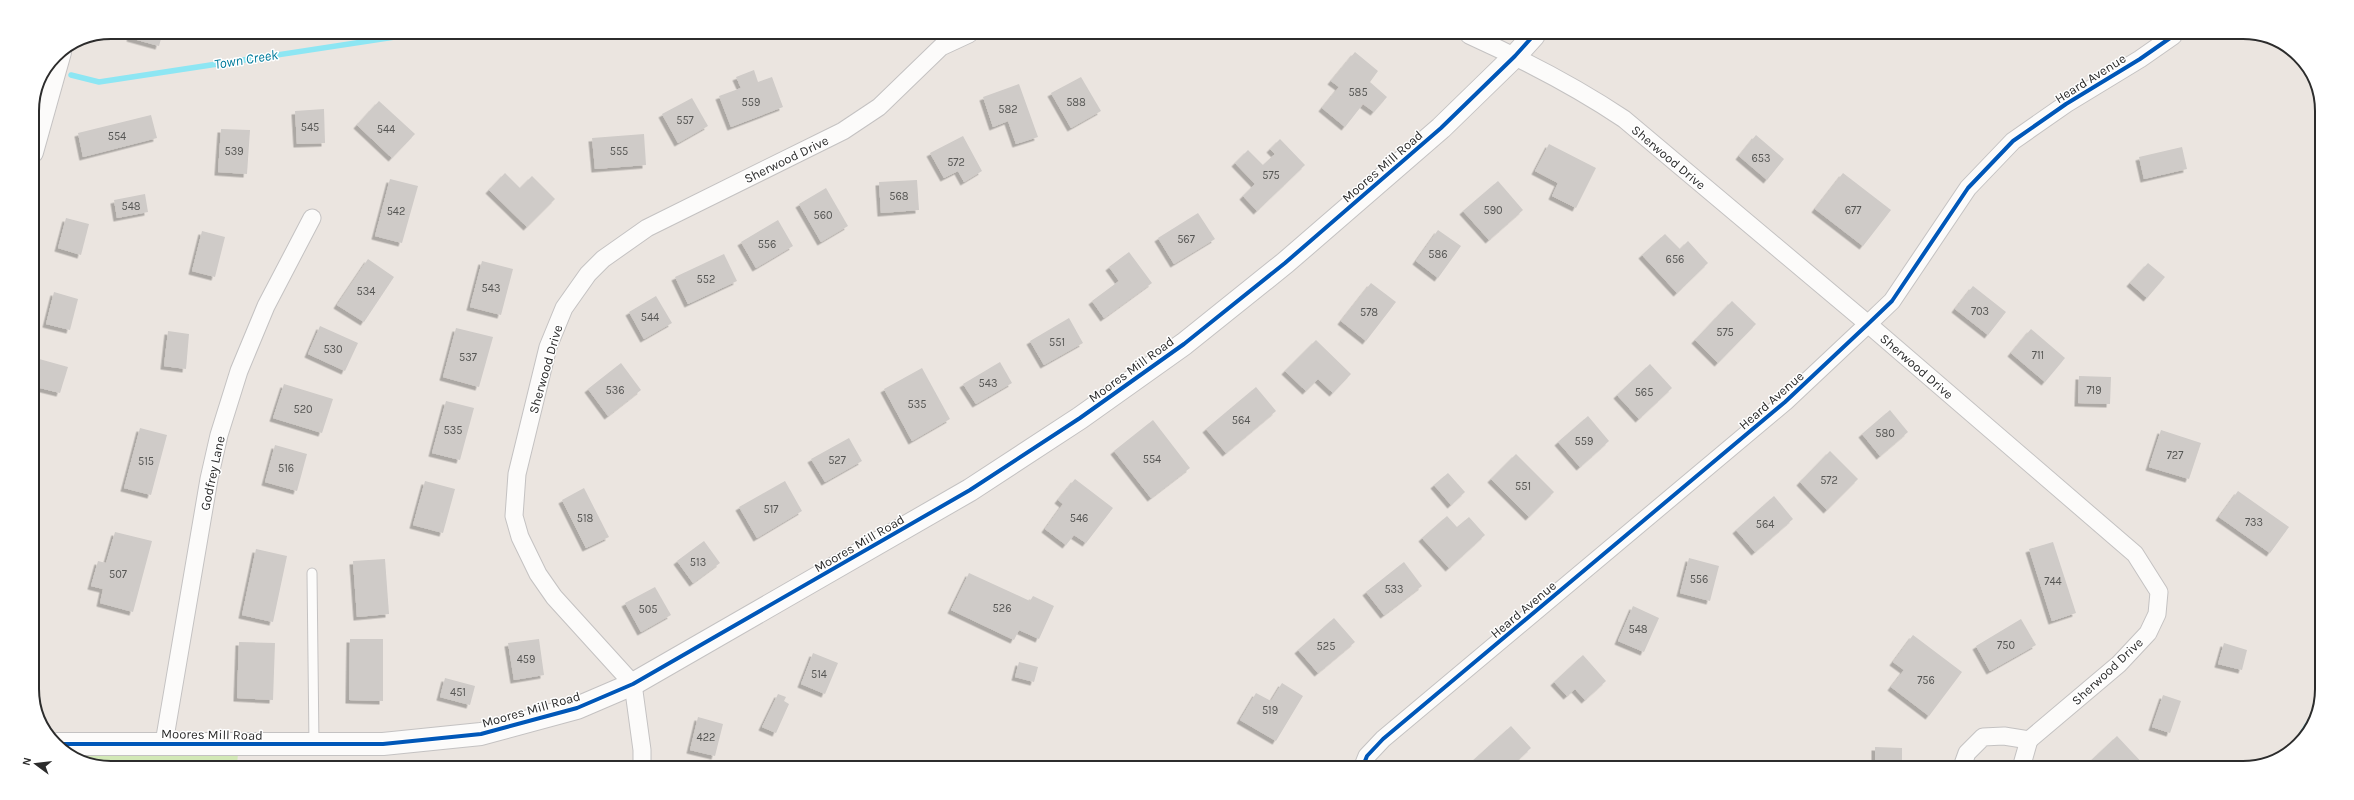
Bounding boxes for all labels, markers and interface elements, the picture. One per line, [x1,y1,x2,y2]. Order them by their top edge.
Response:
water label: Town Creek [213,46,280,73]
street label: Heard Avenue [2052,50,2129,106]
house number: 585 [1348,86,1368,99]
house number: 559 [742,96,760,109]
house number: 588 [1066,96,1086,109]
house number: 582 [998,103,1018,116]
house number: 557 [676,114,694,127]
house number: 545 [301,121,319,134]
street label: Sherwood Drive [1629,122,1709,193]
house number: 544 [377,123,395,136]
street label: Moores Mill Road [1339,127,1426,205]
house number: 554 [108,130,126,143]
street label: Sherwood Drive [742,132,831,186]
house number: 539 [224,145,244,158]
house number: 555 [610,145,628,158]
house number: 653 [1751,152,1771,165]
house number: 572 [947,156,965,169]
house number: 575 [1262,169,1280,182]
house number: 568 [889,190,909,203]
house number: 548 [121,200,141,213]
house number: 590 [1483,204,1503,217]
house number: 677 [1845,204,1861,217]
house number: 542 [387,205,405,218]
house number: 560 [813,209,833,222]
house number: 567 [1177,233,1195,246]
house number: 556 [758,238,776,251]
house number: 586 [1428,248,1448,261]
house number: 656 [1666,253,1684,266]
house number: 552 [697,273,715,286]
house number: 543 [482,282,500,295]
house number: 534 [357,285,375,298]
house number: 703 [1971,305,1989,318]
house number: 578 [1360,306,1378,319]
house number: 544 [641,311,659,324]
street label: Sherwood Drive [526,323,565,415]
house number: 575 [1716,326,1734,339]
street label: Sherwood Drive [1877,331,1956,402]
street label: Moores Mill Road [1086,333,1177,405]
house number: 551 [1049,336,1065,349]
house number: 530 [323,343,343,356]
house number: 711 [2032,349,2044,362]
house number: 537 [459,351,477,364]
street label: Heard Avenue [1736,368,1807,433]
house number: 543 [979,377,997,390]
house number: 536 [605,384,625,397]
house number: 719 [2086,384,2102,397]
house number: 565 [1635,386,1653,399]
house number: 535 [908,398,926,411]
house number: 520 [293,403,313,416]
house number: 564 [1232,414,1250,427]
house number: 535 [444,424,462,437]
house number: 580 [1875,427,1895,440]
street label: Godfrey Lane [197,434,228,512]
house number: 559 [1575,435,1593,448]
house number: 727 [2167,449,2183,462]
house number: 554 [1143,453,1161,466]
house number: 527 [828,454,846,467]
house number: 515 [138,455,154,468]
house number: 516 [278,462,294,475]
house number: 572 [1820,474,1838,487]
house number: 551 [1515,480,1531,493]
house number: 517 [763,503,779,516]
house number: 518 [577,512,594,525]
street label: Moores Mill Road [811,512,907,575]
house number: 546 [1070,512,1088,525]
house number: 733 [2245,516,2263,529]
house number: 564 [1756,518,1774,531]
house number: 513 [690,556,706,569]
house number: 507 [109,568,127,581]
house number: 556 [1690,573,1708,586]
house number: 744 [2044,575,2062,588]
street label: Heard Avenue [1488,577,1559,641]
house number: 533 [1384,583,1404,596]
house number: 526 [993,602,1011,615]
house number: 505 [639,603,657,616]
house number: 548 [1628,623,1648,636]
street label: Sherwood Drive [2069,634,2146,708]
house number: 750 [1997,639,2015,652]
house number: 525 [1317,640,1335,653]
house number: 459 [517,653,535,666]
house number: 514 [811,668,827,681]
house number: 756 [1917,674,1935,687]
house number: 451 [450,686,466,699]
street label: Moores Mill Road [480,688,582,731]
house number: 519 [1262,704,1278,717]
street label: Moores Mill Road [161,726,263,743]
house number: 422 [697,731,715,744]
north arrow [16,744,56,784]
text: N [20,756,34,767]

